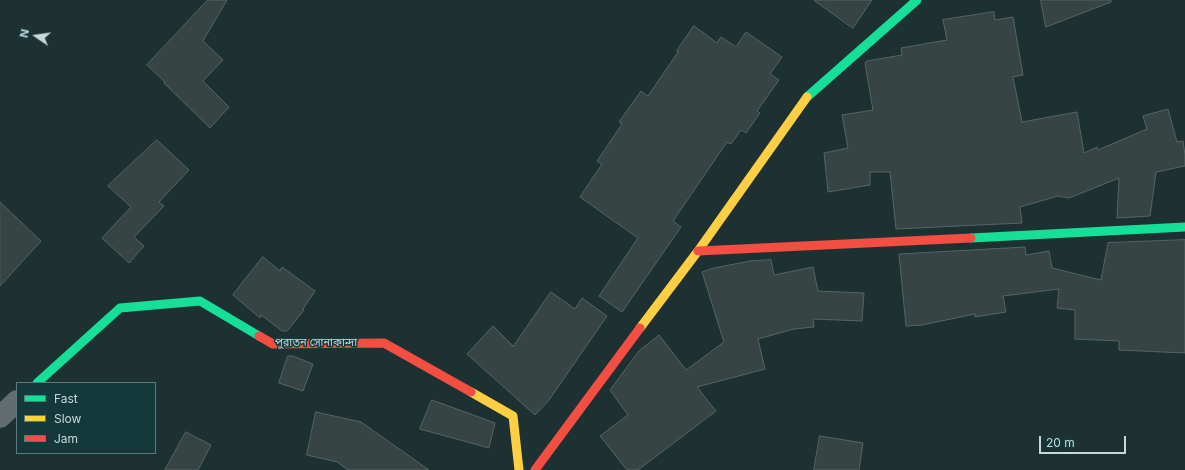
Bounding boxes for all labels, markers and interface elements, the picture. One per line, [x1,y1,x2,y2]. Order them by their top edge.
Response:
north arrow [16,16,56,56]
text: N [17,28,32,39]
street label: পুরাতন সোনাকান্দা [275,336,357,350]
legend [16,382,156,454]
text: Fast [54,391,78,406]
text: Slow [54,411,81,426]
scale bar [1041,428,1128,454]
text: Jam [54,431,78,446]
text: 20 m [1046,435,1075,450]

